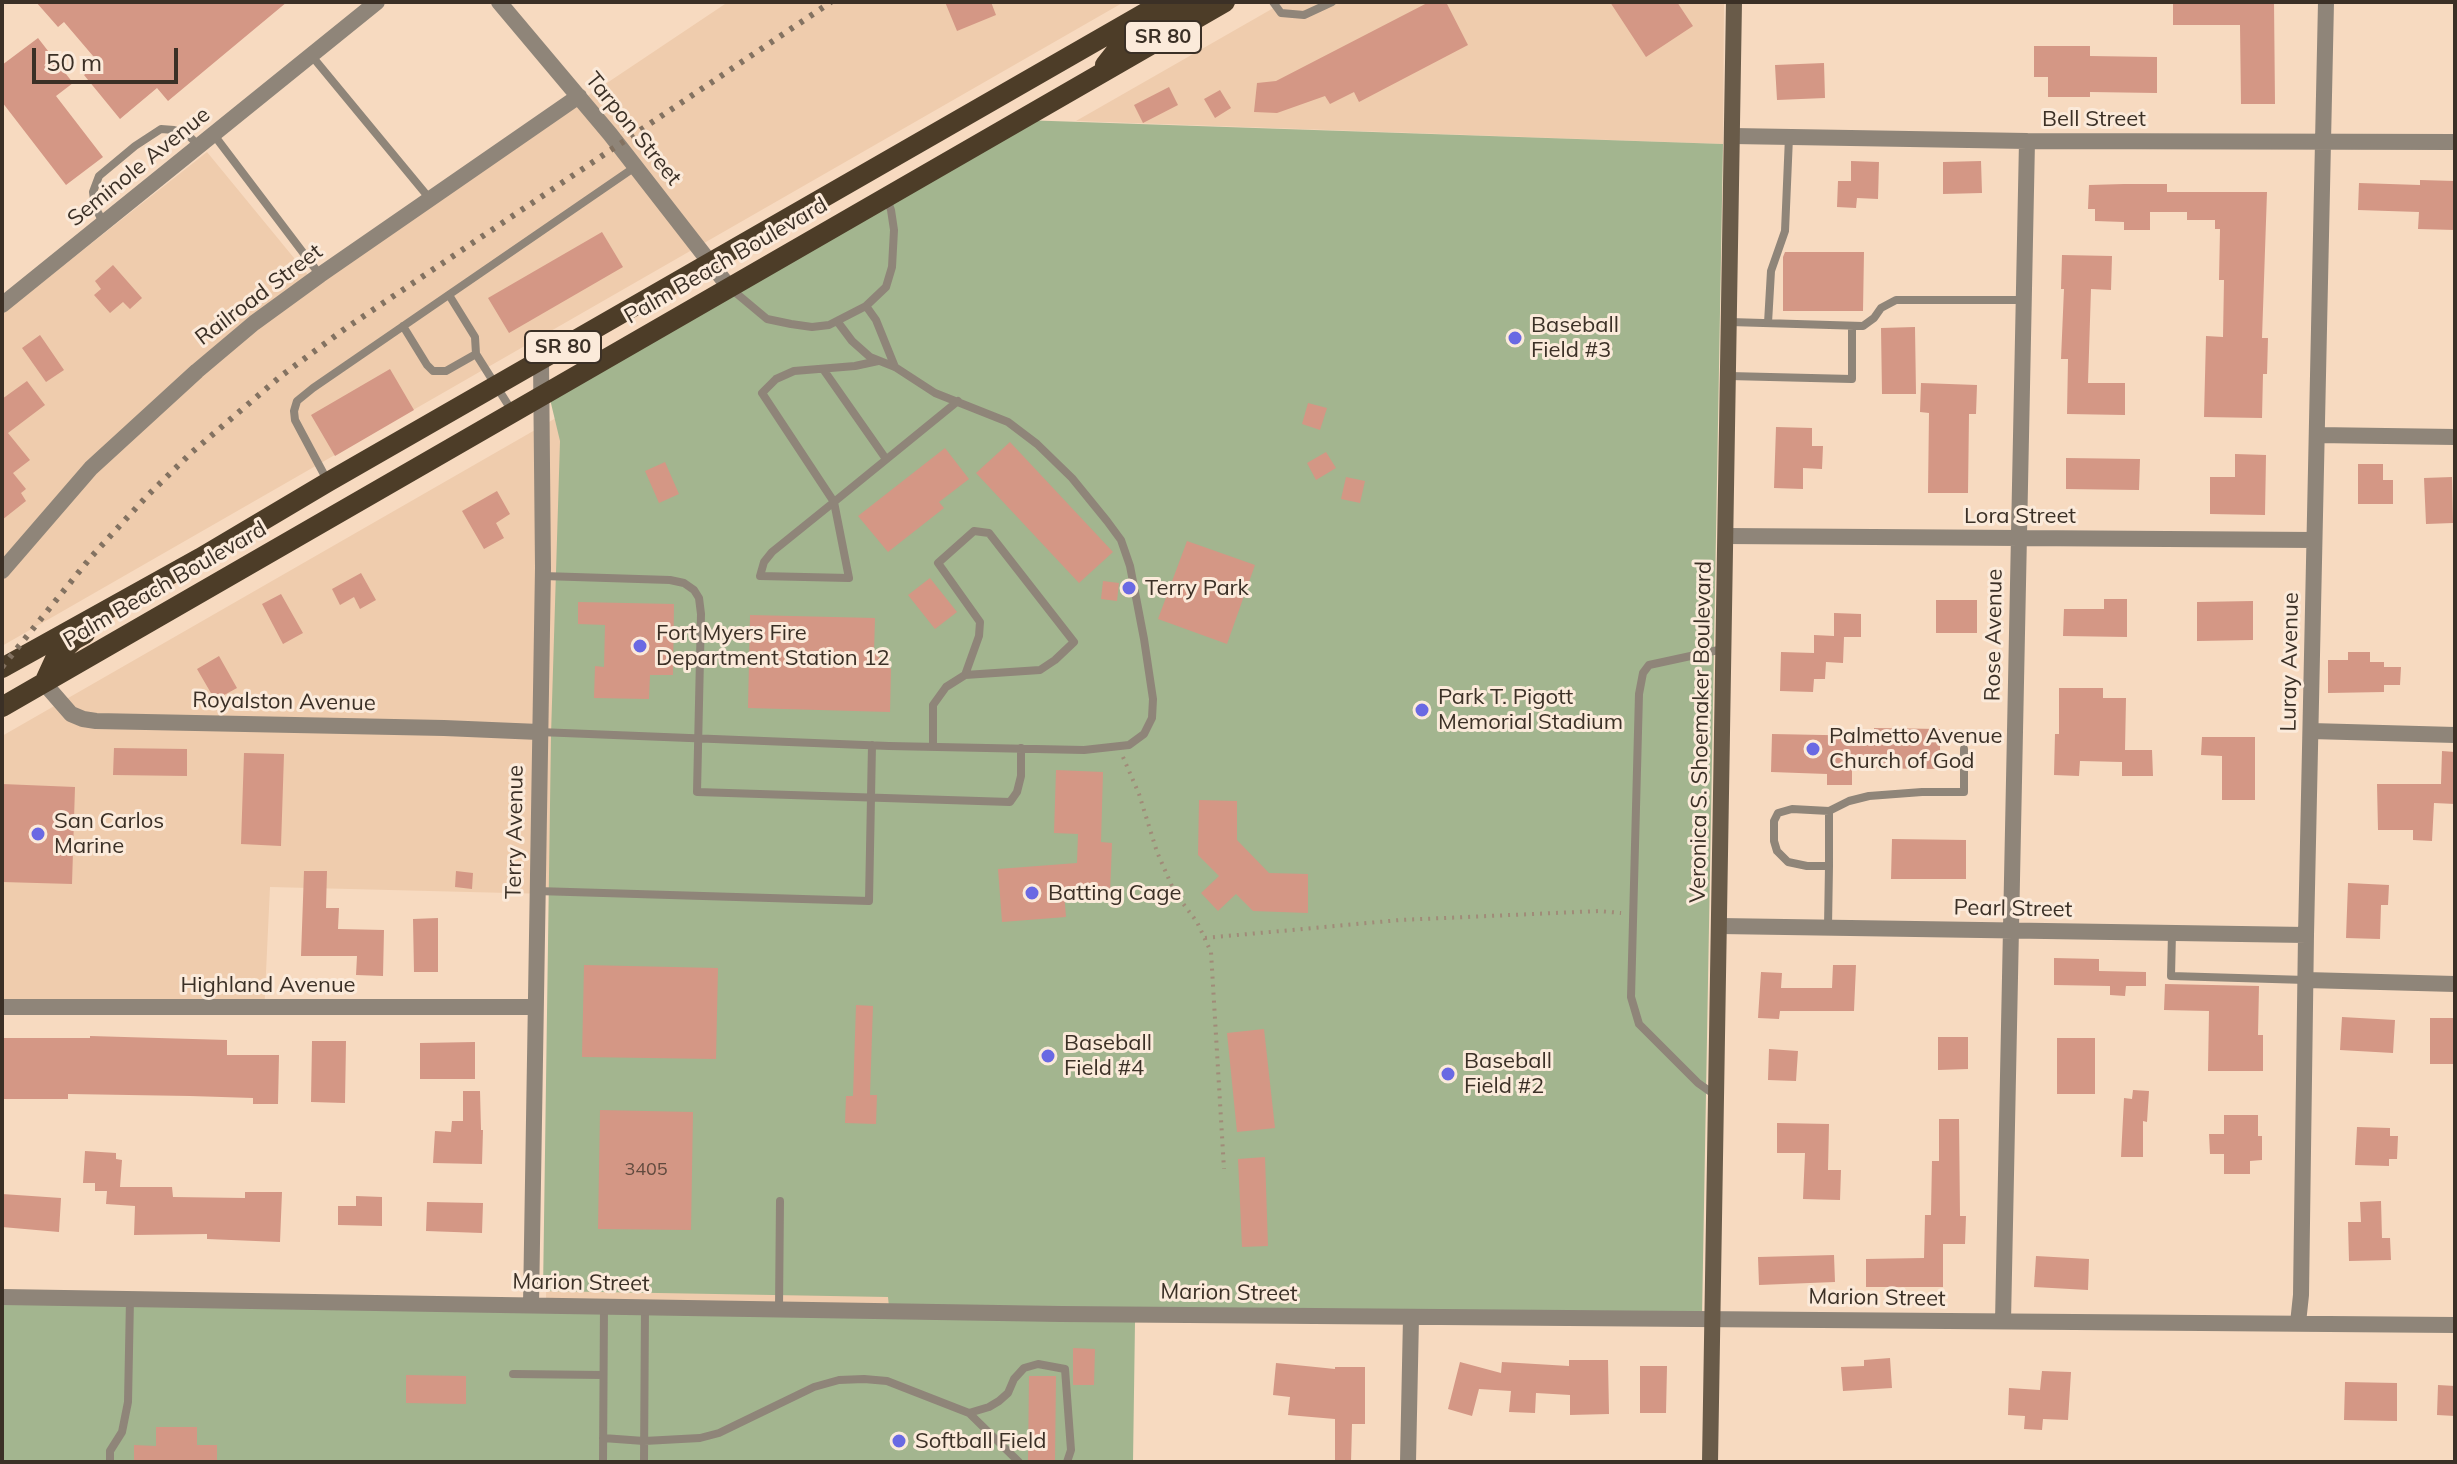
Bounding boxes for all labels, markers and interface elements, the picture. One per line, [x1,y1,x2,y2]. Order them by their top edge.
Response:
road number: SR 80 [1125,21,1201,53]
scale bar [36,32,182,82]
text: 50 m [46,47,102,77]
street label: Tarpon Street [579,67,687,191]
street label: Seminole Avenue [63,102,215,232]
street label: Bell Street [2042,106,2146,132]
street label: Palm Beach Boulevard [620,192,832,330]
street label: Railroad Street [190,239,328,351]
place label: Baseball Field #3 [1531,312,1619,364]
marker: Baseball Field #3 [1506,329,1524,347]
road number: SR 80 [525,331,601,363]
street label: Lora Street [1964,503,2076,529]
street label: Palm Beach Boulevard [59,516,271,654]
street label: Veronica S. Shoemaker Boulevard [1685,561,1717,903]
street label: Rose Avenue [1980,568,2008,702]
place label: Terry Park [1145,575,1249,601]
marker: Terry Park [1120,579,1138,597]
street label: Luray Avenue [2276,592,2304,732]
place label: Fort Myers Fire Department Station 12 [656,620,890,672]
marker: Fort Myers Fire Department Station 12 [631,637,649,655]
place label: Park T. Pigott Memorial Stadium [1438,684,1623,736]
street label: Royalston Avenue [192,687,376,717]
marker: Park T. Pigott Memorial Stadium [1413,701,1431,719]
place label: Palmetto Avenue Church of God [1829,723,2002,774]
marker: Palmetto Avenue Church of God [1804,740,1822,758]
street label: Terry Avenue [501,765,529,899]
place label: San Carlos Marine [54,808,164,860]
marker: San Carlos Marine [29,825,47,843]
place label: Batting Cage [1048,880,1182,906]
marker: Batting Cage [1023,884,1041,902]
street label: Pearl Street [1953,895,2073,923]
street label: Highland Avenue [180,972,356,998]
place label: Baseball Field #4 [1064,1030,1152,1082]
marker: Baseball Field #4 [1039,1047,1057,1065]
place label: Baseball Field #2 [1464,1048,1552,1100]
marker: Baseball Field #2 [1439,1065,1457,1083]
house number: 3405 [624,1159,668,1181]
street label: Marion Street [512,1269,650,1297]
street label: Marion Street [1160,1279,1298,1307]
street label: Marion Street [1808,1284,1946,1312]
place label: Softball Field [915,1428,1046,1454]
marker: Softball Field [890,1432,908,1450]

